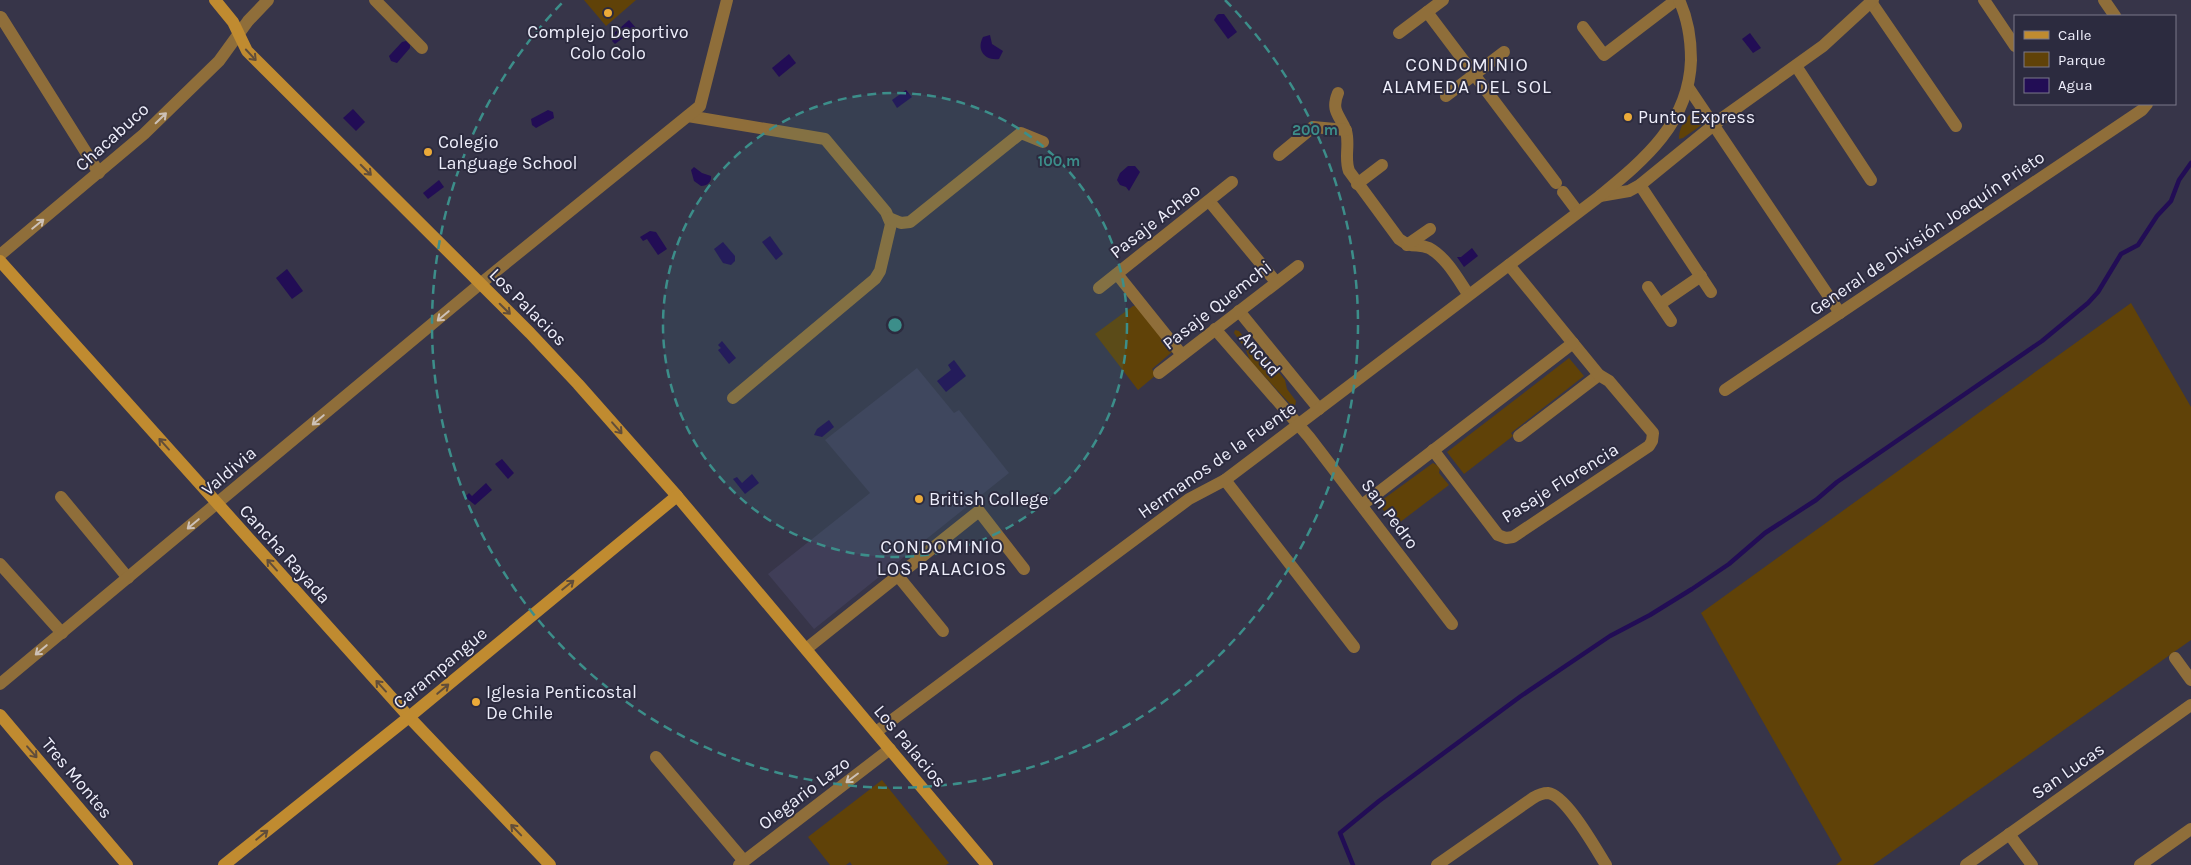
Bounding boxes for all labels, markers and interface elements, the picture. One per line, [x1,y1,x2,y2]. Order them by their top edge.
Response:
marker: Complejo Deportivo Colo Colo [602,7,614,19]
legend [2014,15,2176,105]
place label: Complejo Deportivo Colo Colo [527,21,689,64]
text: Calle [2058,26,2092,44]
one-way arrow [245,48,257,61]
text: Parque [2058,51,2106,69]
district label: CONDOMINIO ALAMEDA DEL SOL [1382,54,1552,98]
text: Agua [2058,76,2092,94]
street label: Chacabuco [71,98,153,176]
place label: Punto Express [1638,106,1755,128]
marker: Punto Express [1622,111,1634,123]
one-way arrow [154,112,167,124]
text: 200 m [1292,121,1338,139]
place label: Colegio Language School [438,131,578,174]
marker: Colegio Language School [422,146,434,158]
street label: General de División Joaquín Prieto [1805,146,2049,320]
text: 100 m [1038,152,1080,170]
one-way arrow [359,164,372,176]
street label: Pasaje Achao [1105,179,1205,263]
one-way arrow [31,218,44,229]
street label: Pasaje Quemchi [1158,256,1276,354]
street label: Los Palacios [485,264,571,350]
one-way arrow [499,303,512,315]
one-way arrow [436,310,449,321]
centre of rings [886,316,904,334]
street label: Ancud [1235,327,1285,381]
street label: Hermanos de la Fuente [1134,397,1300,523]
one-way arrow [312,414,325,425]
one-way arrow [611,421,622,434]
one-way arrow [158,438,169,451]
street label: Pasaje Florencia [1497,438,1623,528]
street label: Valdivia [197,442,261,500]
street label: San Pedro [1356,475,1424,553]
place label: British College [929,488,1048,510]
marker: British College [913,493,925,505]
street label: Cancha Rayada [235,500,335,608]
one-way arrow [187,518,200,529]
district label: CONDOMINIO LOS PALACIOS [877,536,1007,580]
one-way arrow [266,559,278,572]
one-way arrow [562,580,575,591]
street label: Carampangue [389,622,491,714]
one-way arrow [35,644,48,656]
one-way arrow [375,679,387,692]
place label: Iglesia Penticostal De Chile [486,681,637,724]
one-way arrow [436,683,449,694]
marker: Iglesia Penticostal De Chile [470,696,482,708]
street label: Los Palacios [869,700,951,792]
street label: Tres Montes [37,733,117,823]
street label: San Lucas [2027,738,2109,804]
one-way arrow [26,745,37,758]
street label: Olegario Lazo [754,752,854,834]
one-way arrow [846,773,859,784]
one-way arrow [510,823,522,836]
one-way arrow [255,829,268,840]

